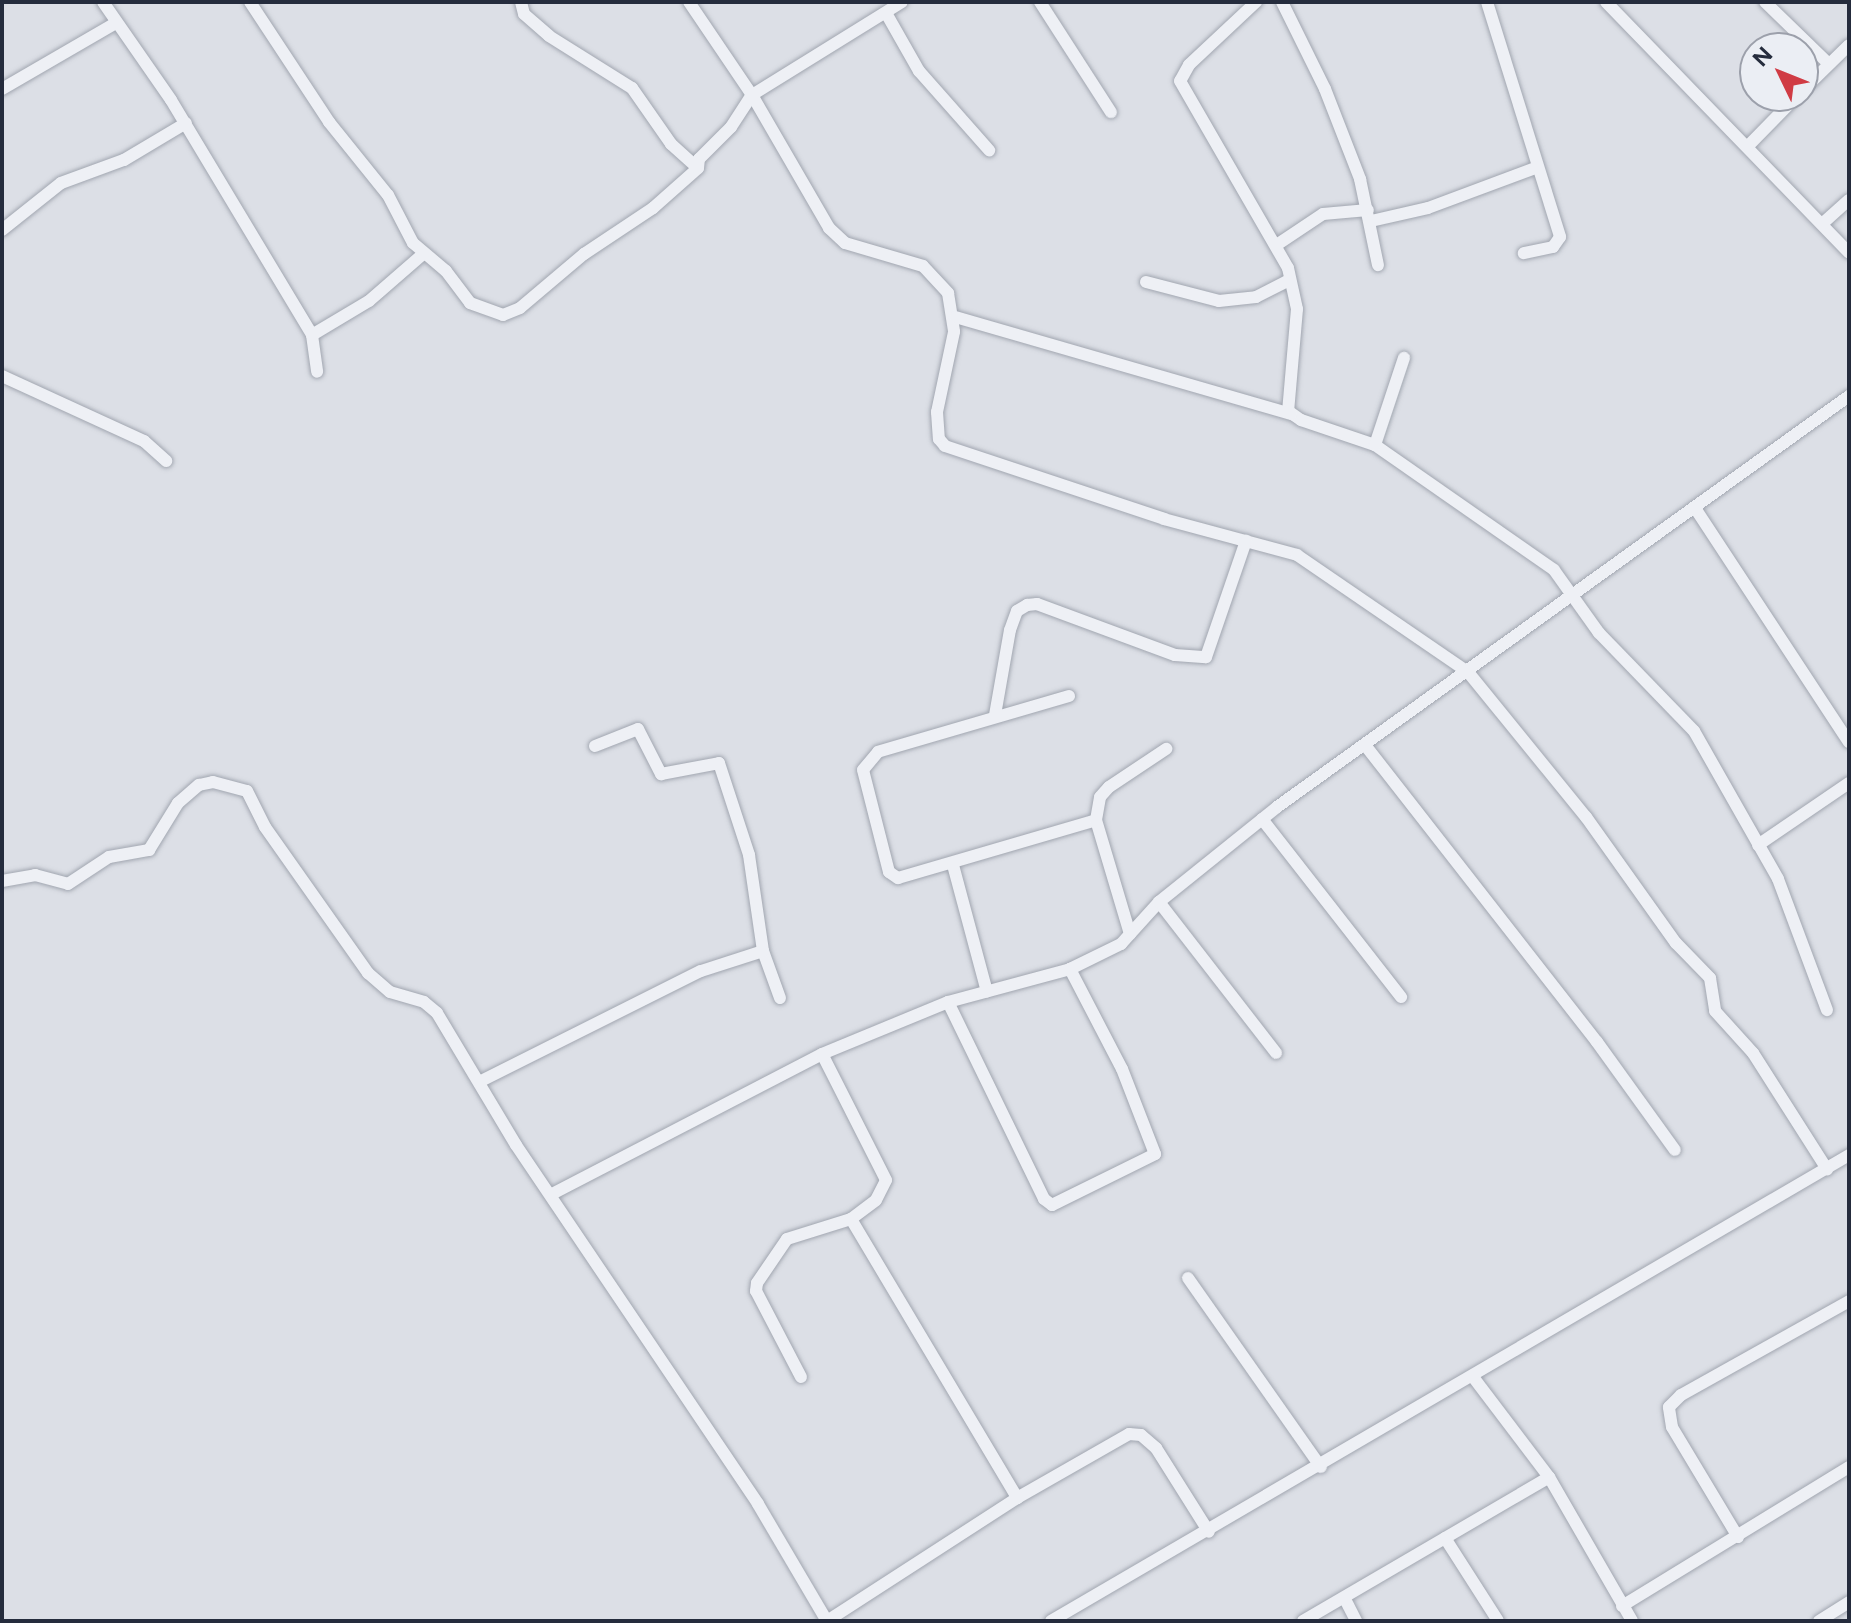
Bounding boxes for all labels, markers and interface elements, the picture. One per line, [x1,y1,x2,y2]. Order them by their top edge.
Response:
north arrow [1739,32,1819,112]
text: N [1747,41,1778,72]

